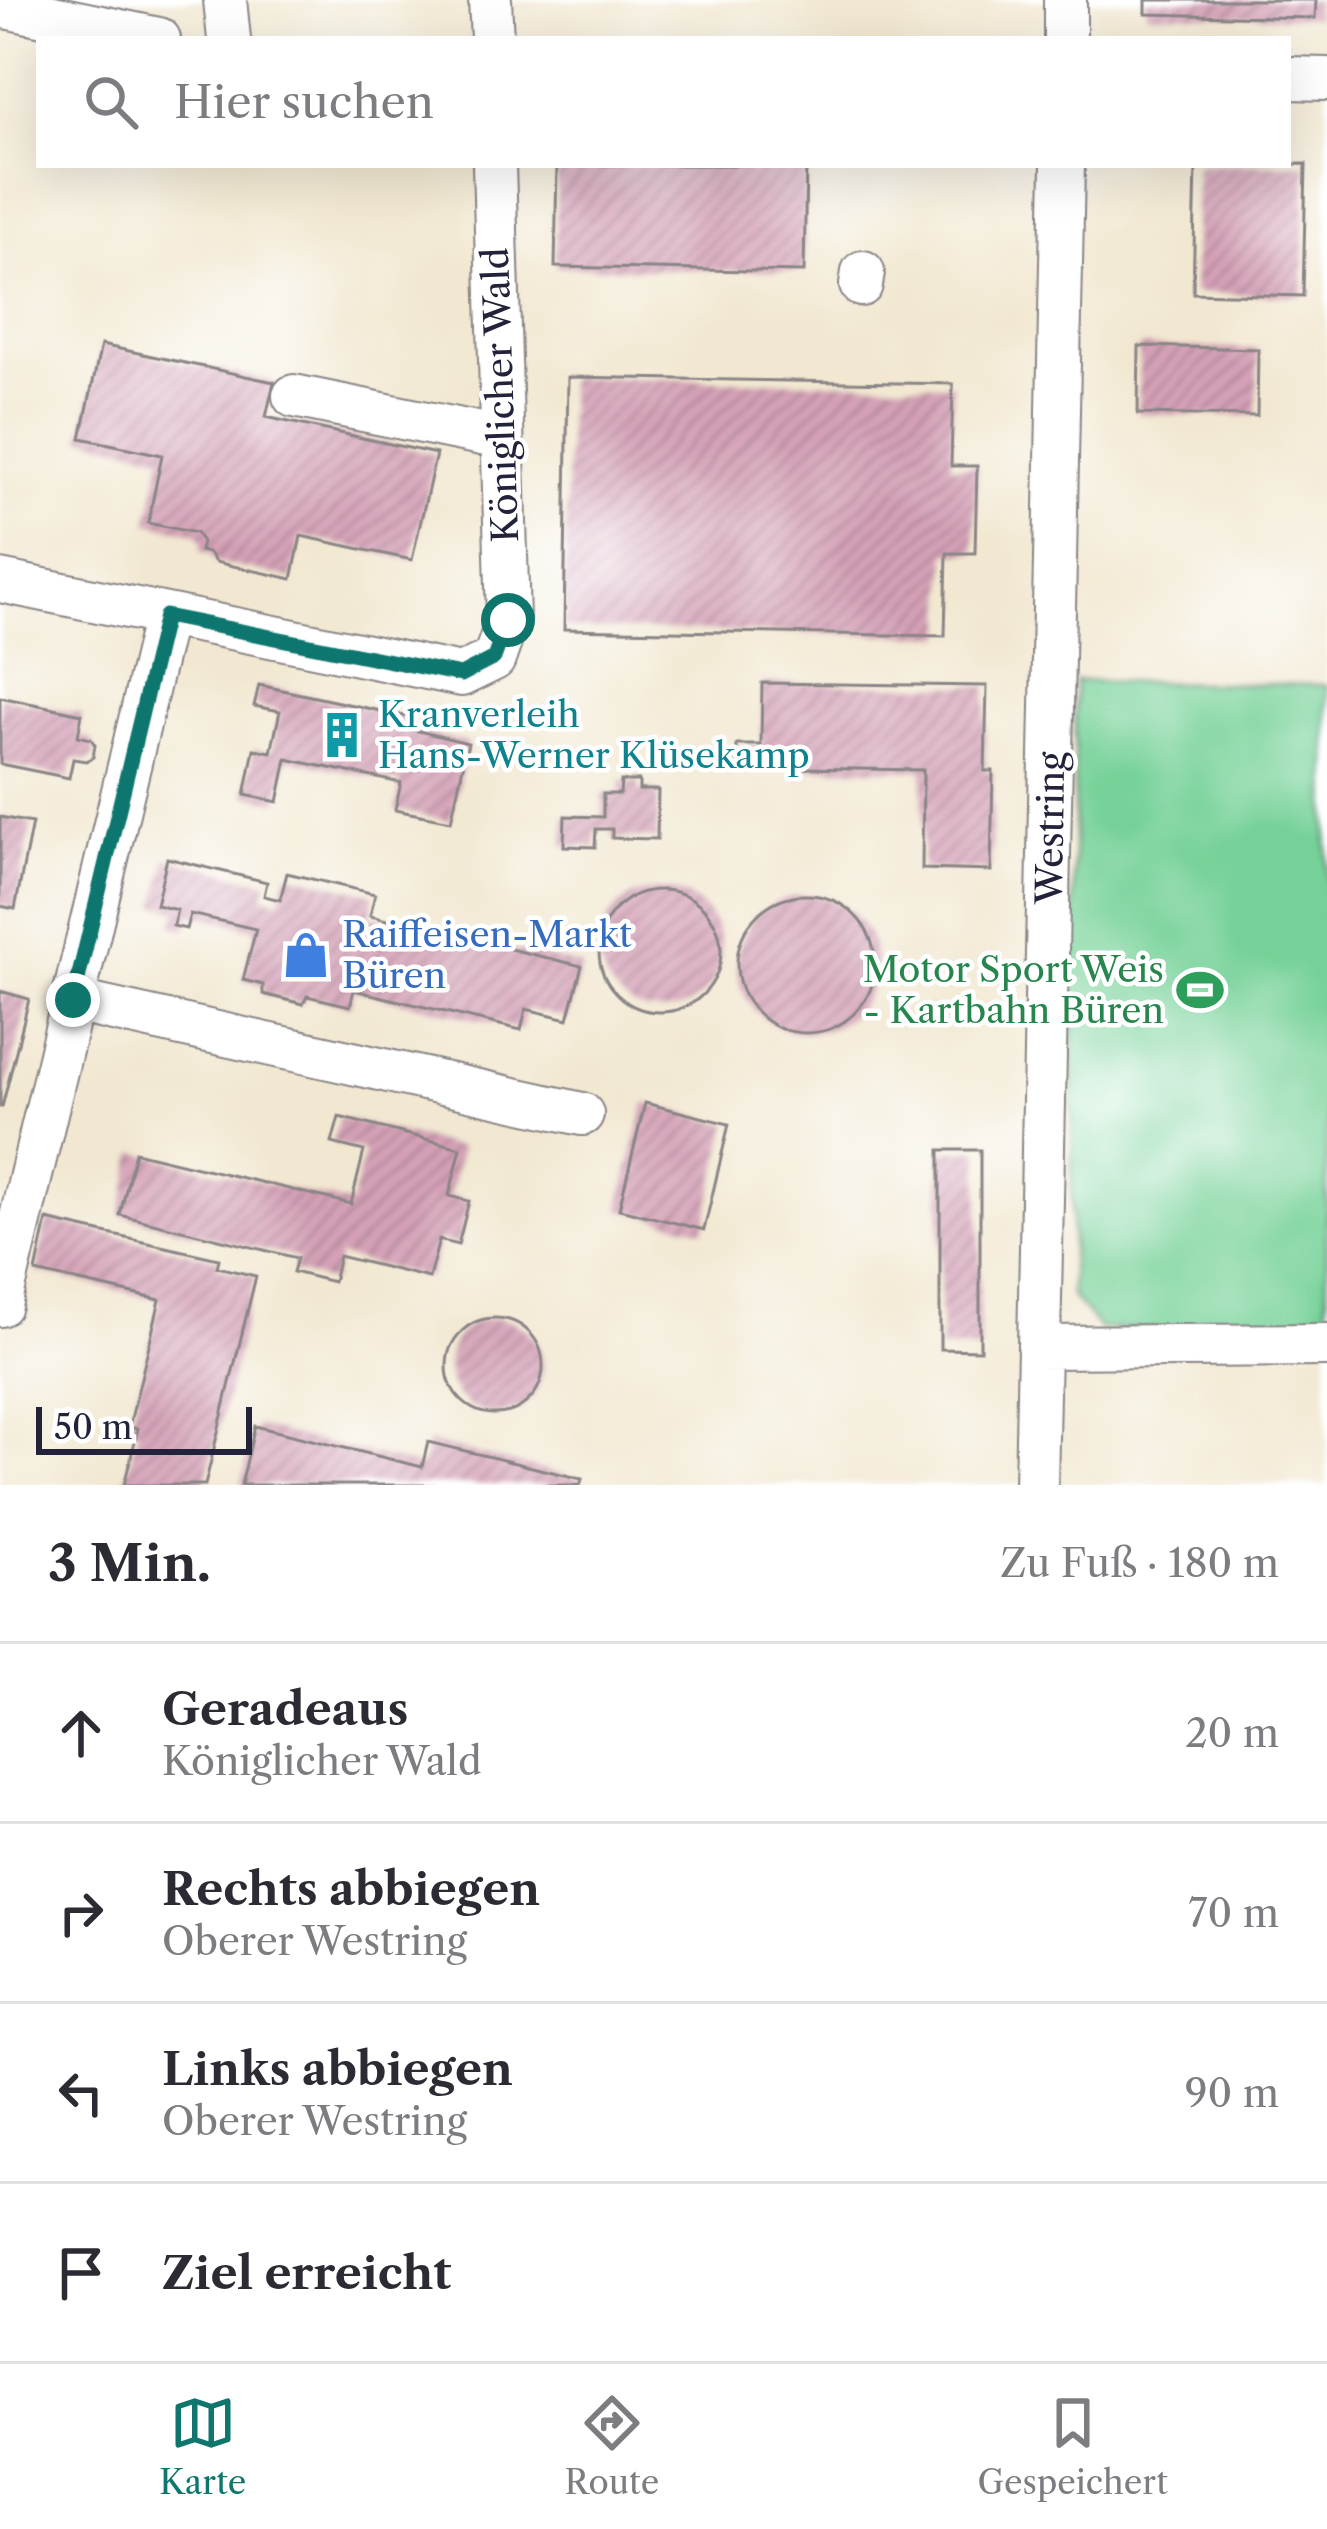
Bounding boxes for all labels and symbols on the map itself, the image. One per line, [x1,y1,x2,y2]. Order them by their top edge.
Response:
street label: Königlicher Wald [473,247,527,543]
route start [481,593,535,647]
place label: Kranverleih Hans-Werner Klüsekamp [378,692,810,777]
building icon: Kranverleih Hans-Werner Klüsekamp [317,710,367,760]
street label: Westring [1027,750,1073,906]
place label: Raiffeisen-Markt Büren [342,912,632,997]
shop icon: Raiffeisen-Markt Büren [281,930,331,980]
place label: Motor Sport Weis - Kartbahn Büren [863,947,1164,1032]
sports icon: Motor Sport Weis - Kartbahn Büren [1175,965,1225,1015]
route end [46,973,100,1027]
scale bar [36,1401,252,1454]

